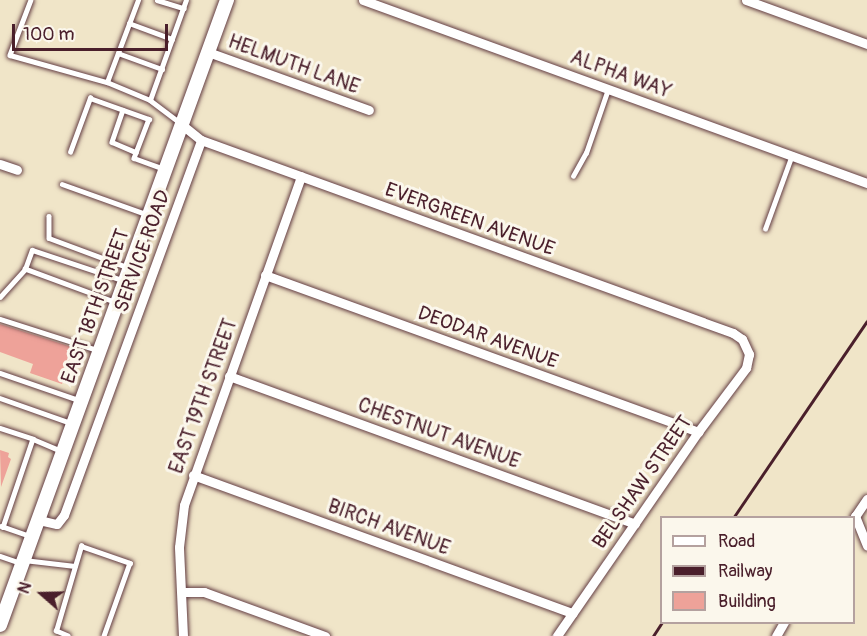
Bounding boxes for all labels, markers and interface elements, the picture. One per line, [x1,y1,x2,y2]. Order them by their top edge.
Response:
scale bar [15,12,171,50]
text: 100 m [23,23,75,46]
street label: HELMUTH LANE [225,29,363,99]
street label: ALPHA WAY [567,45,675,103]
street label: EVERGREEN AVENUE [382,177,558,261]
street label: SERVICE ROAD [109,187,175,315]
street label: EAST 18TH STREET [56,225,134,387]
street label: DEODAR AVENUE [415,301,561,373]
street label: EAST 19TH STREET [164,315,242,477]
street label: CHESTNUT AVENUE [355,393,523,473]
street label: BELSHAW STREET [587,411,697,553]
street label: BIRCH AVENUE [325,494,453,560]
legend [660,516,855,624]
text: Road [718,530,755,553]
text: Railway [718,560,773,583]
north arrow [12,564,72,624]
text: N [14,579,36,596]
text: Building [718,590,776,613]

